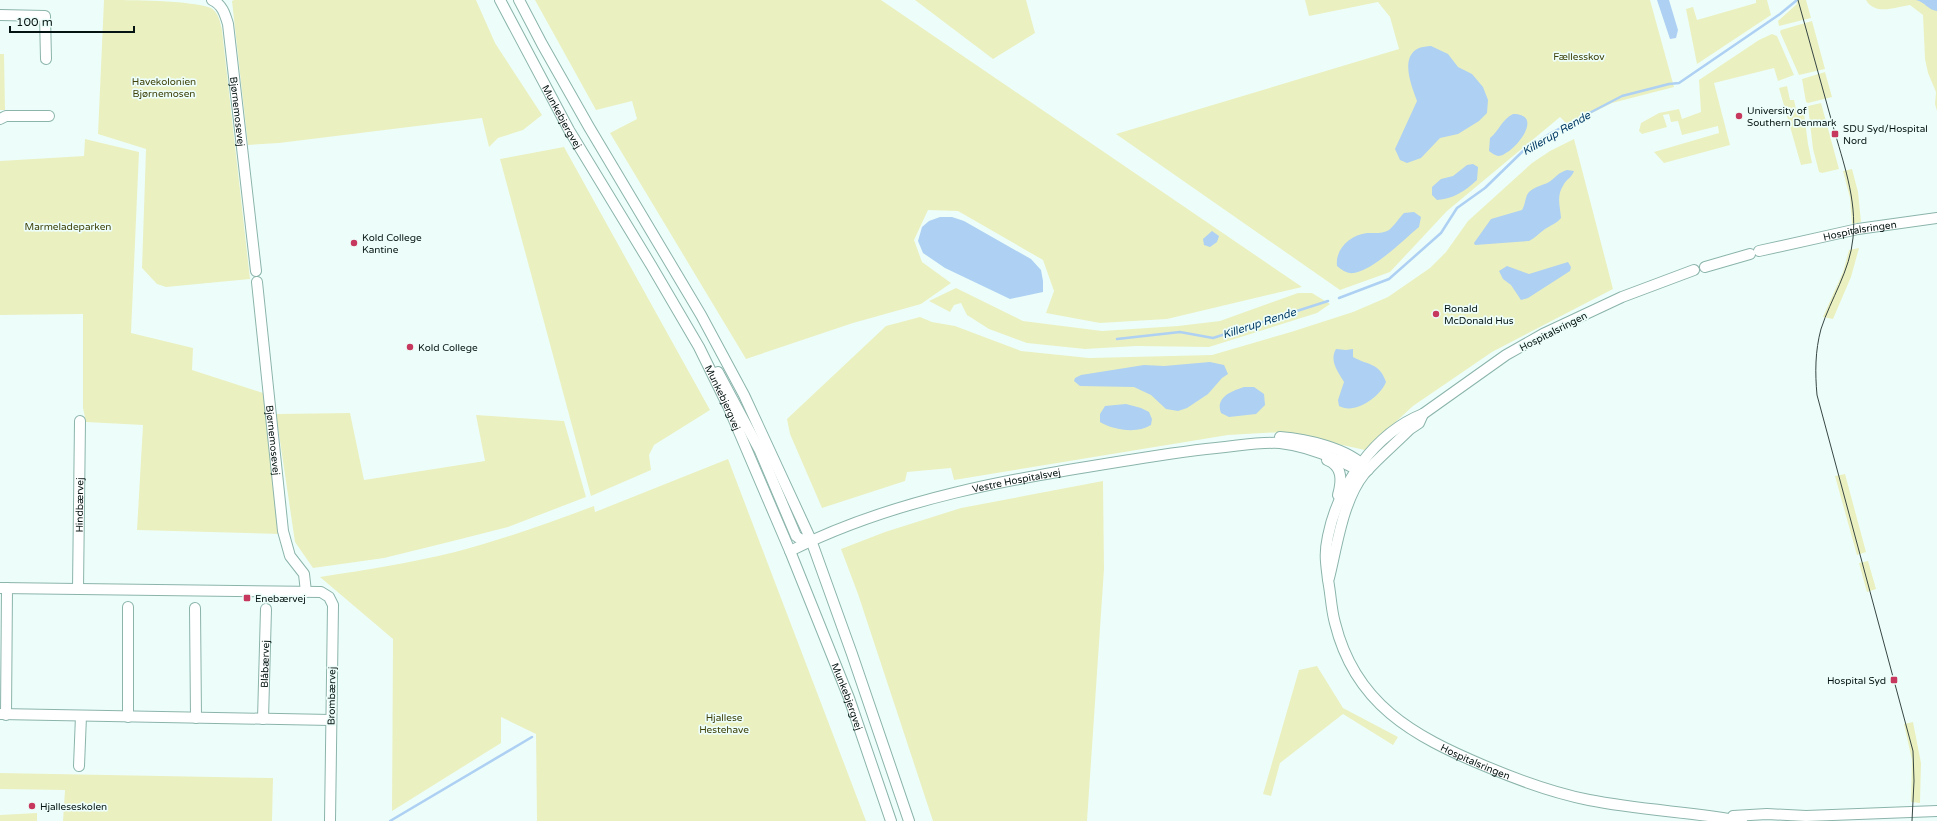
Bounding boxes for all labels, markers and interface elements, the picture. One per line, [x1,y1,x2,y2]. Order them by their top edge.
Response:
scale bar [10,8,134,34]
text: 100 m [16,15,53,29]
park label: Fællesskov [1553,51,1605,63]
park label: Havekolonien Bjørnemosen [132,76,196,100]
street label: Bjørnemosevej [227,76,247,147]
street label: Munkebjergvej [539,83,584,151]
place label: University of Southern Denmark [1747,105,1837,129]
water label: Killerup Rende [1520,108,1593,158]
marker: University of Southern Denmark [1734,111,1744,121]
place label: SDU Syd/Hospital Nord [1843,123,1928,147]
marker: SDU Syd/Hospital Nord [1830,129,1840,139]
street label: Hospitalsringen [1822,219,1897,244]
park label: Marmeladeparken [25,221,111,233]
place label: Kold College Kantine [362,232,422,256]
marker: Kold College Kantine [349,238,359,248]
place label: Ronald McDonald Hus [1444,303,1514,327]
water label: Killerup Rende [1221,305,1298,341]
marker: Ronald McDonald Hus [1431,309,1441,319]
street label: Hospitalsringen [1518,310,1589,354]
marker: Kold College [405,342,415,352]
place label: Kold College [418,342,478,354]
street label: Munkebjergvej [702,363,743,432]
street label: Bjørnemosevej [263,405,282,476]
street label: Vestre Hospitalsvej [971,467,1062,495]
street label: Hindbærvej [74,477,86,533]
marker: Enebærvej [242,593,252,603]
place label: Enebærvej [255,593,306,605]
street label: Blåbærvej [259,640,272,688]
street label: Munkebjergvej [829,661,865,732]
street label: Brombærvej [325,667,339,725]
place label: Hospital Syd [1827,675,1886,687]
marker: Hospital Syd [1889,675,1899,685]
park label: Hjallese Hestehave [699,712,749,736]
street label: Hospitalsringen [1438,742,1512,783]
marker: Hjalleseskolen [27,801,37,811]
place label: Hjalleseskolen [40,801,107,813]

